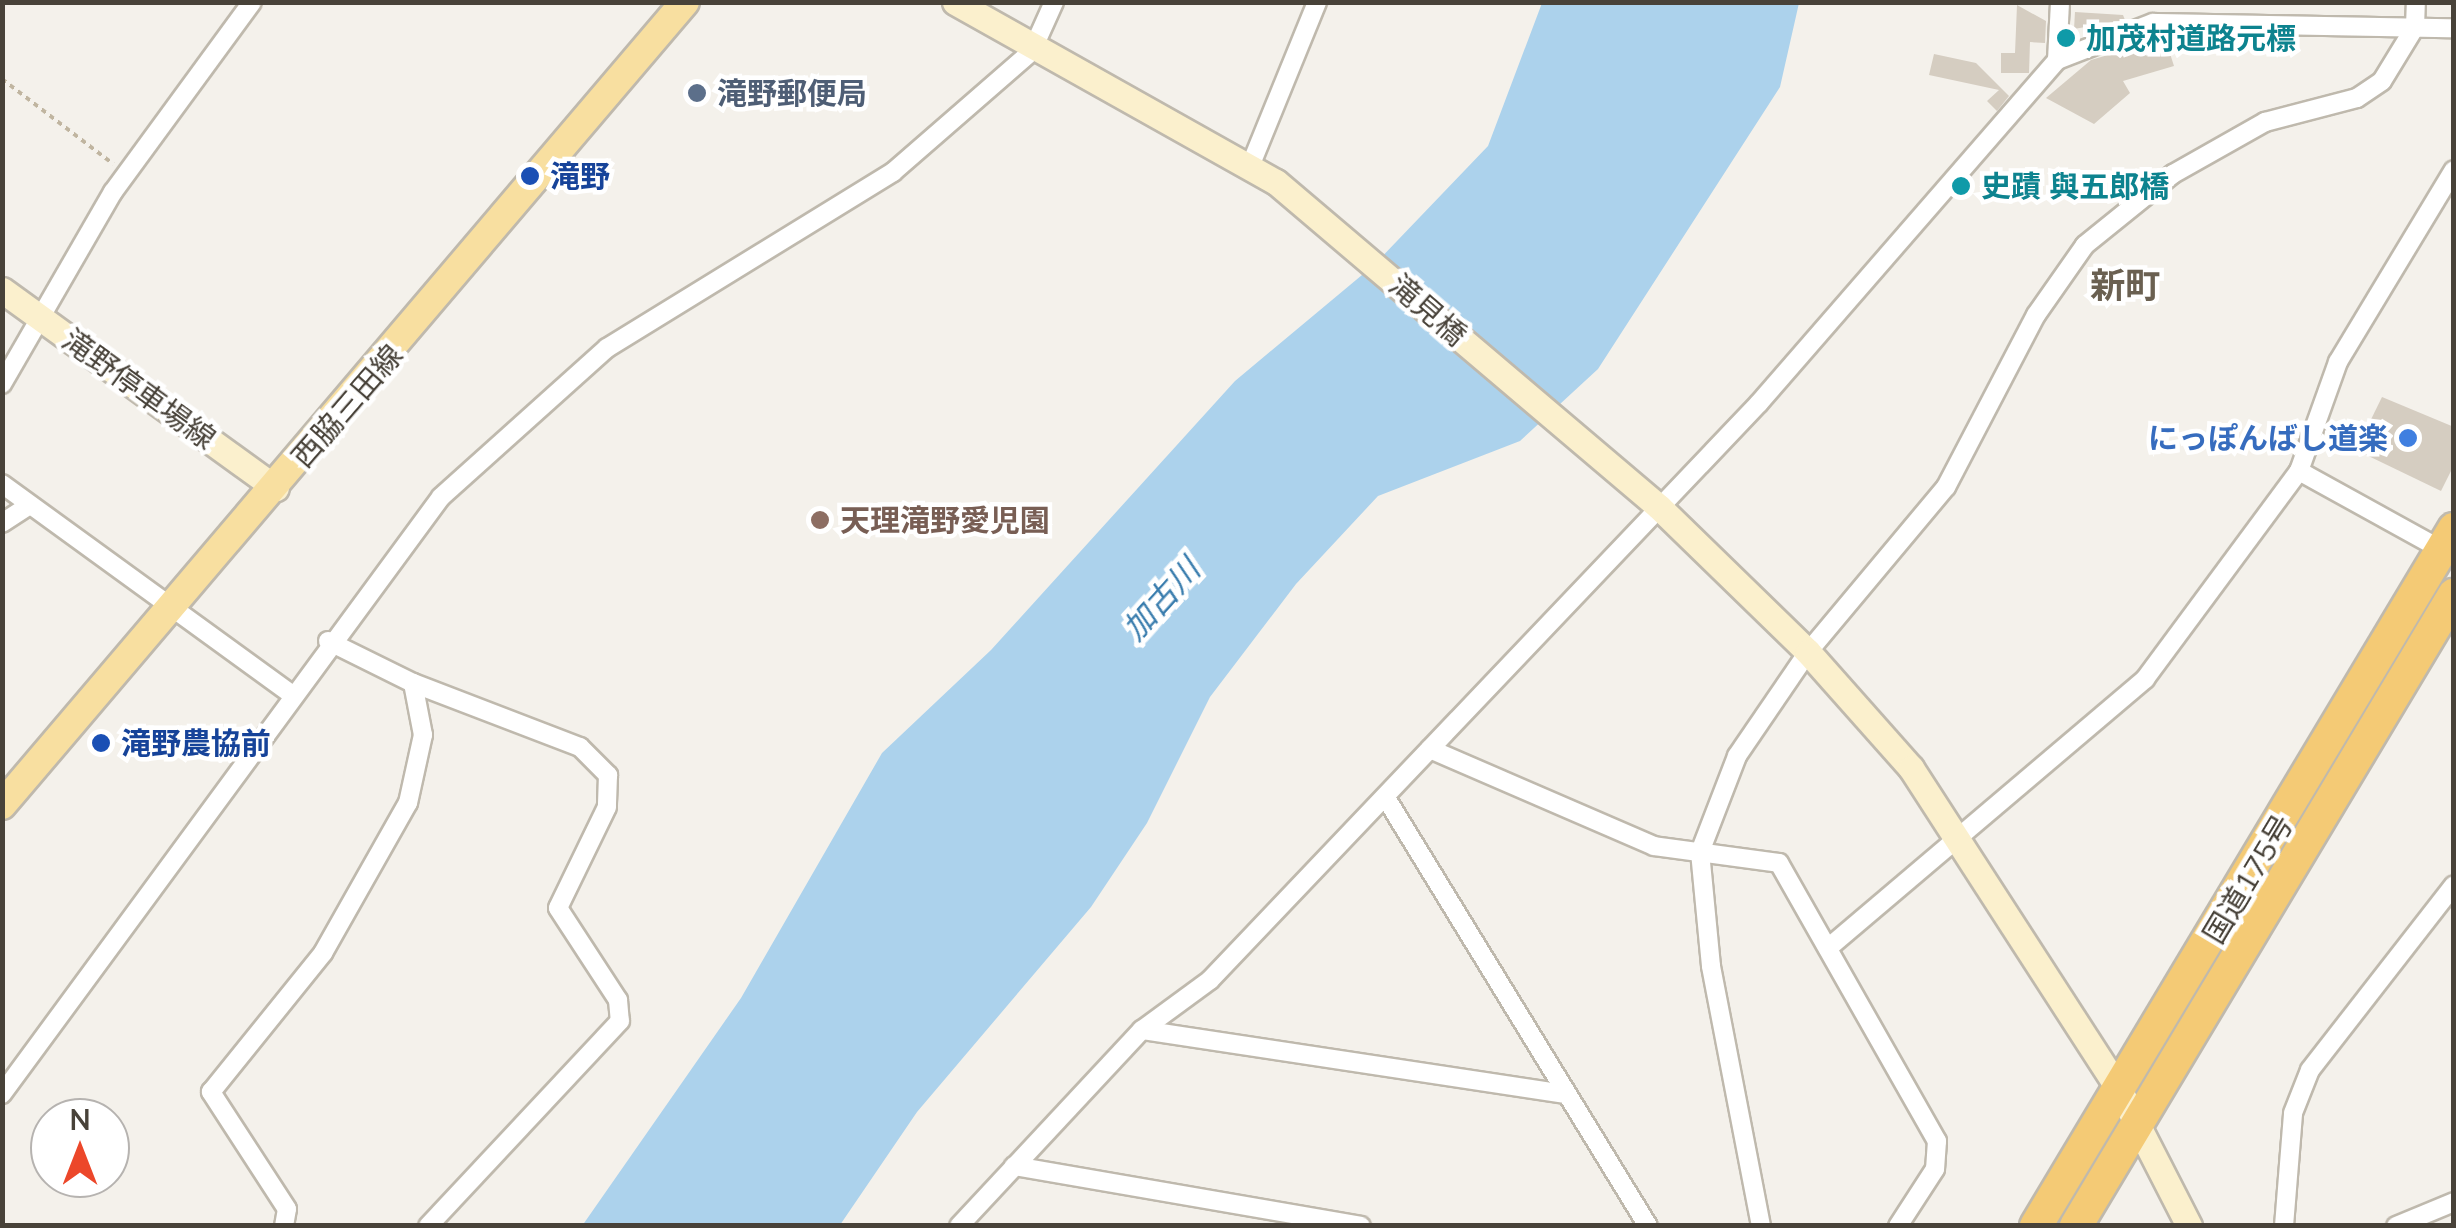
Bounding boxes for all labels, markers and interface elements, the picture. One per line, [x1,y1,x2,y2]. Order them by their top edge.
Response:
place label: 加茂村道路元標 [2086,20,2296,56]
marker: 加茂村道路元標 [2055,27,2077,49]
place label: 滝野郵便局 [717,75,867,111]
marker: 滝野郵便局 [686,82,708,104]
place label: 滝野 [550,158,610,194]
marker: 滝野 [519,165,541,187]
place label: 史蹟 與五郎橋 [1981,168,2169,204]
marker: 史蹟 與五郎橋 [1950,175,1972,197]
district label: 新町 [2090,264,2160,306]
street label: 滝見橋 [1382,267,1474,353]
street label: 滝野停車場線 [56,322,222,456]
street label: 西脇三田線 [284,338,410,474]
place label: にっぽんばし道楽 [2148,420,2388,456]
marker: にっぽんばし道楽 [2397,427,2419,449]
place label: 天理滝野愛児園 [840,502,1050,538]
marker: 天理滝野愛児園 [809,509,831,531]
water label: 加古川 [1115,550,1207,648]
place label: 滝野農協前 [121,725,271,761]
marker: 滝野農協前 [90,732,112,754]
street label: 国道175号 [2195,808,2301,950]
north arrow [30,1098,130,1198]
text: N [69,1102,91,1137]

